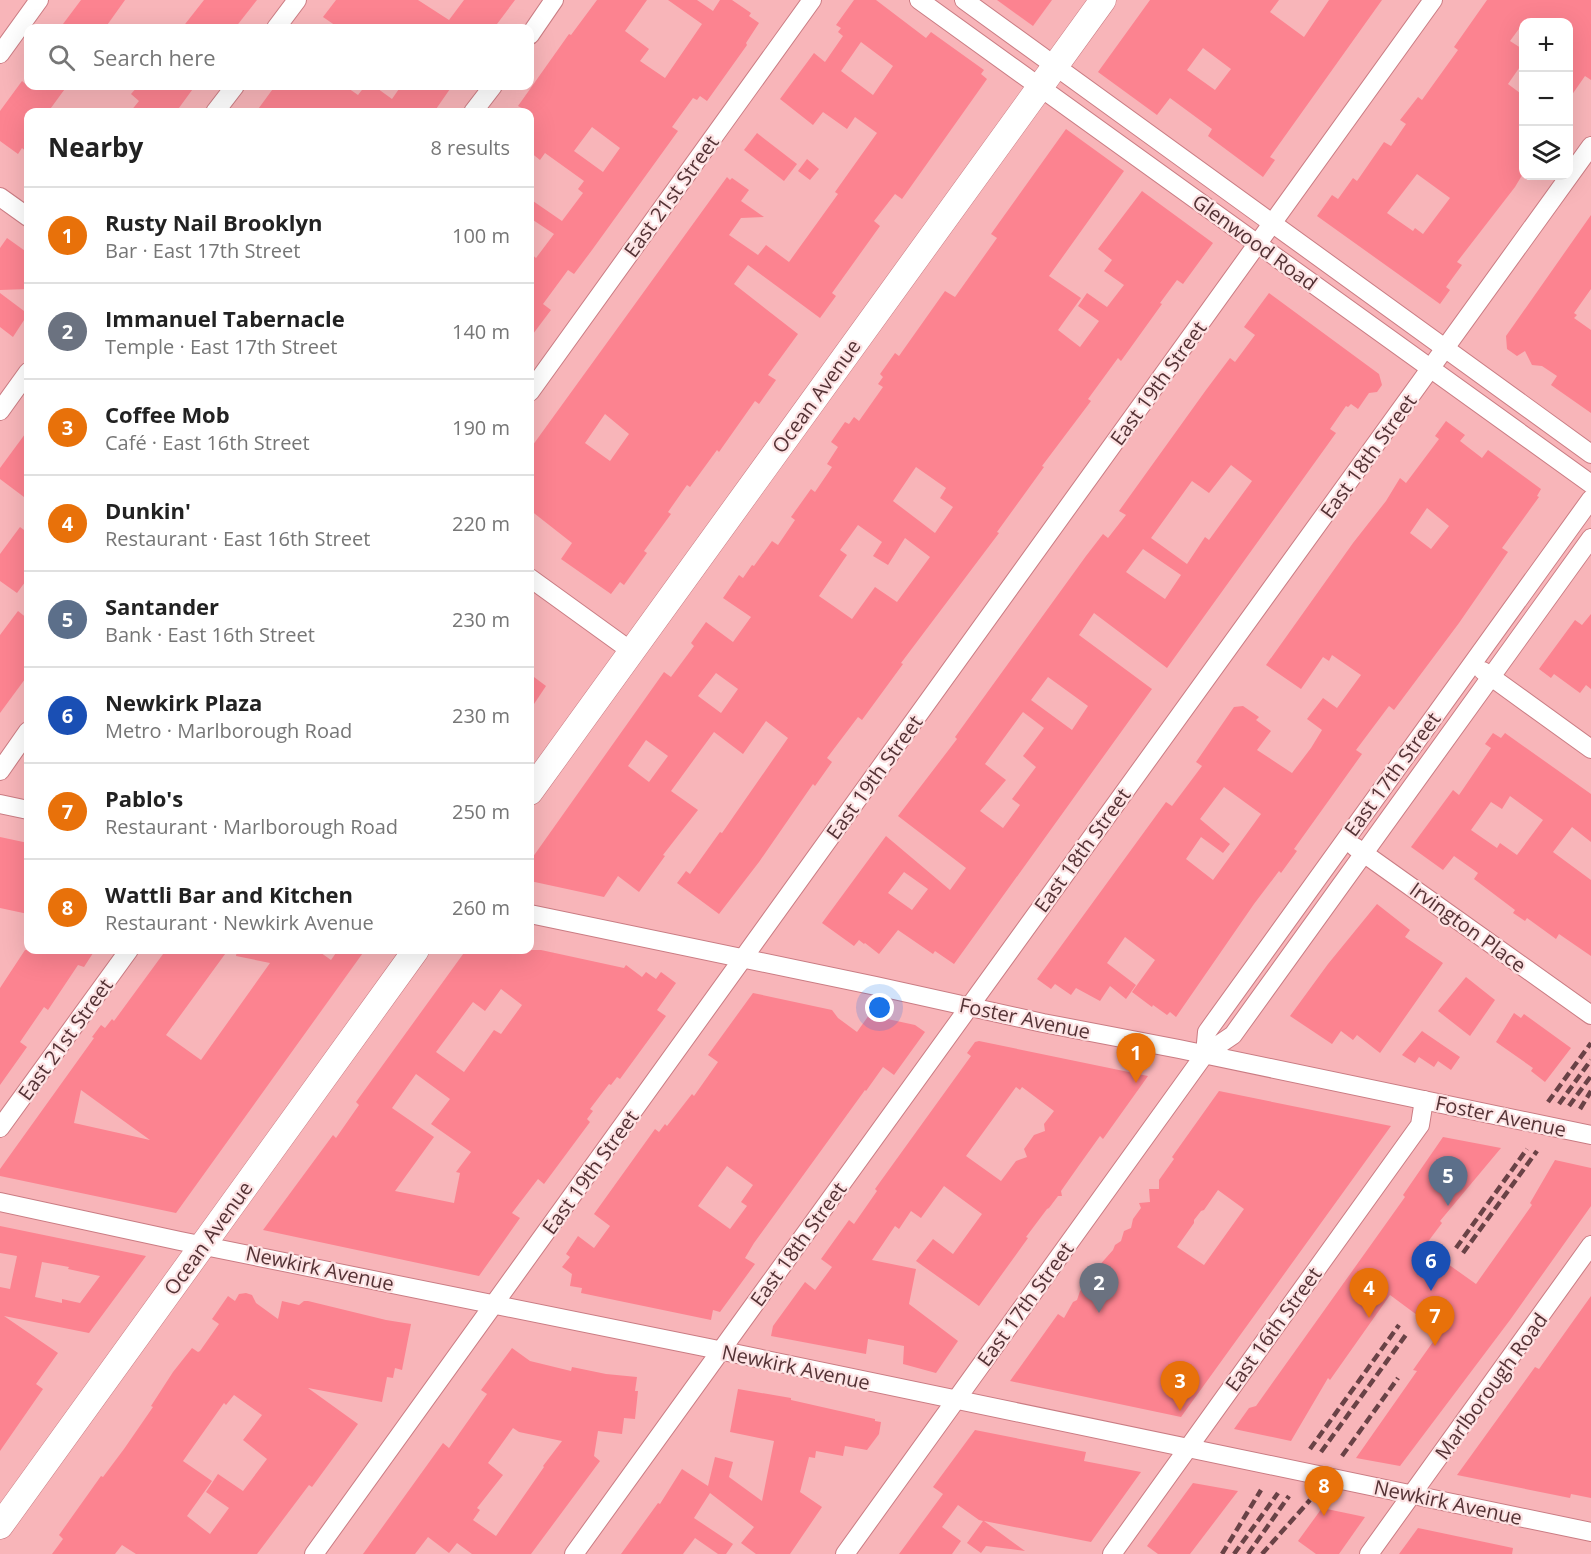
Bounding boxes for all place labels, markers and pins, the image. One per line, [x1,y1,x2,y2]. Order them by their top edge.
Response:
pin: 1 [1116,1034,1156,1083]
pin: 5 [1428,1156,1468,1206]
pin: 6 [1412,1242,1450,1291]
pin: 2 [1080,1264,1118,1313]
pin: 4 [1350,1268,1388,1318]
pin: 7 [1416,1296,1454,1346]
pin: 3 [1160,1362,1200,1411]
pin: 8 [1304,1466,1344,1516]

